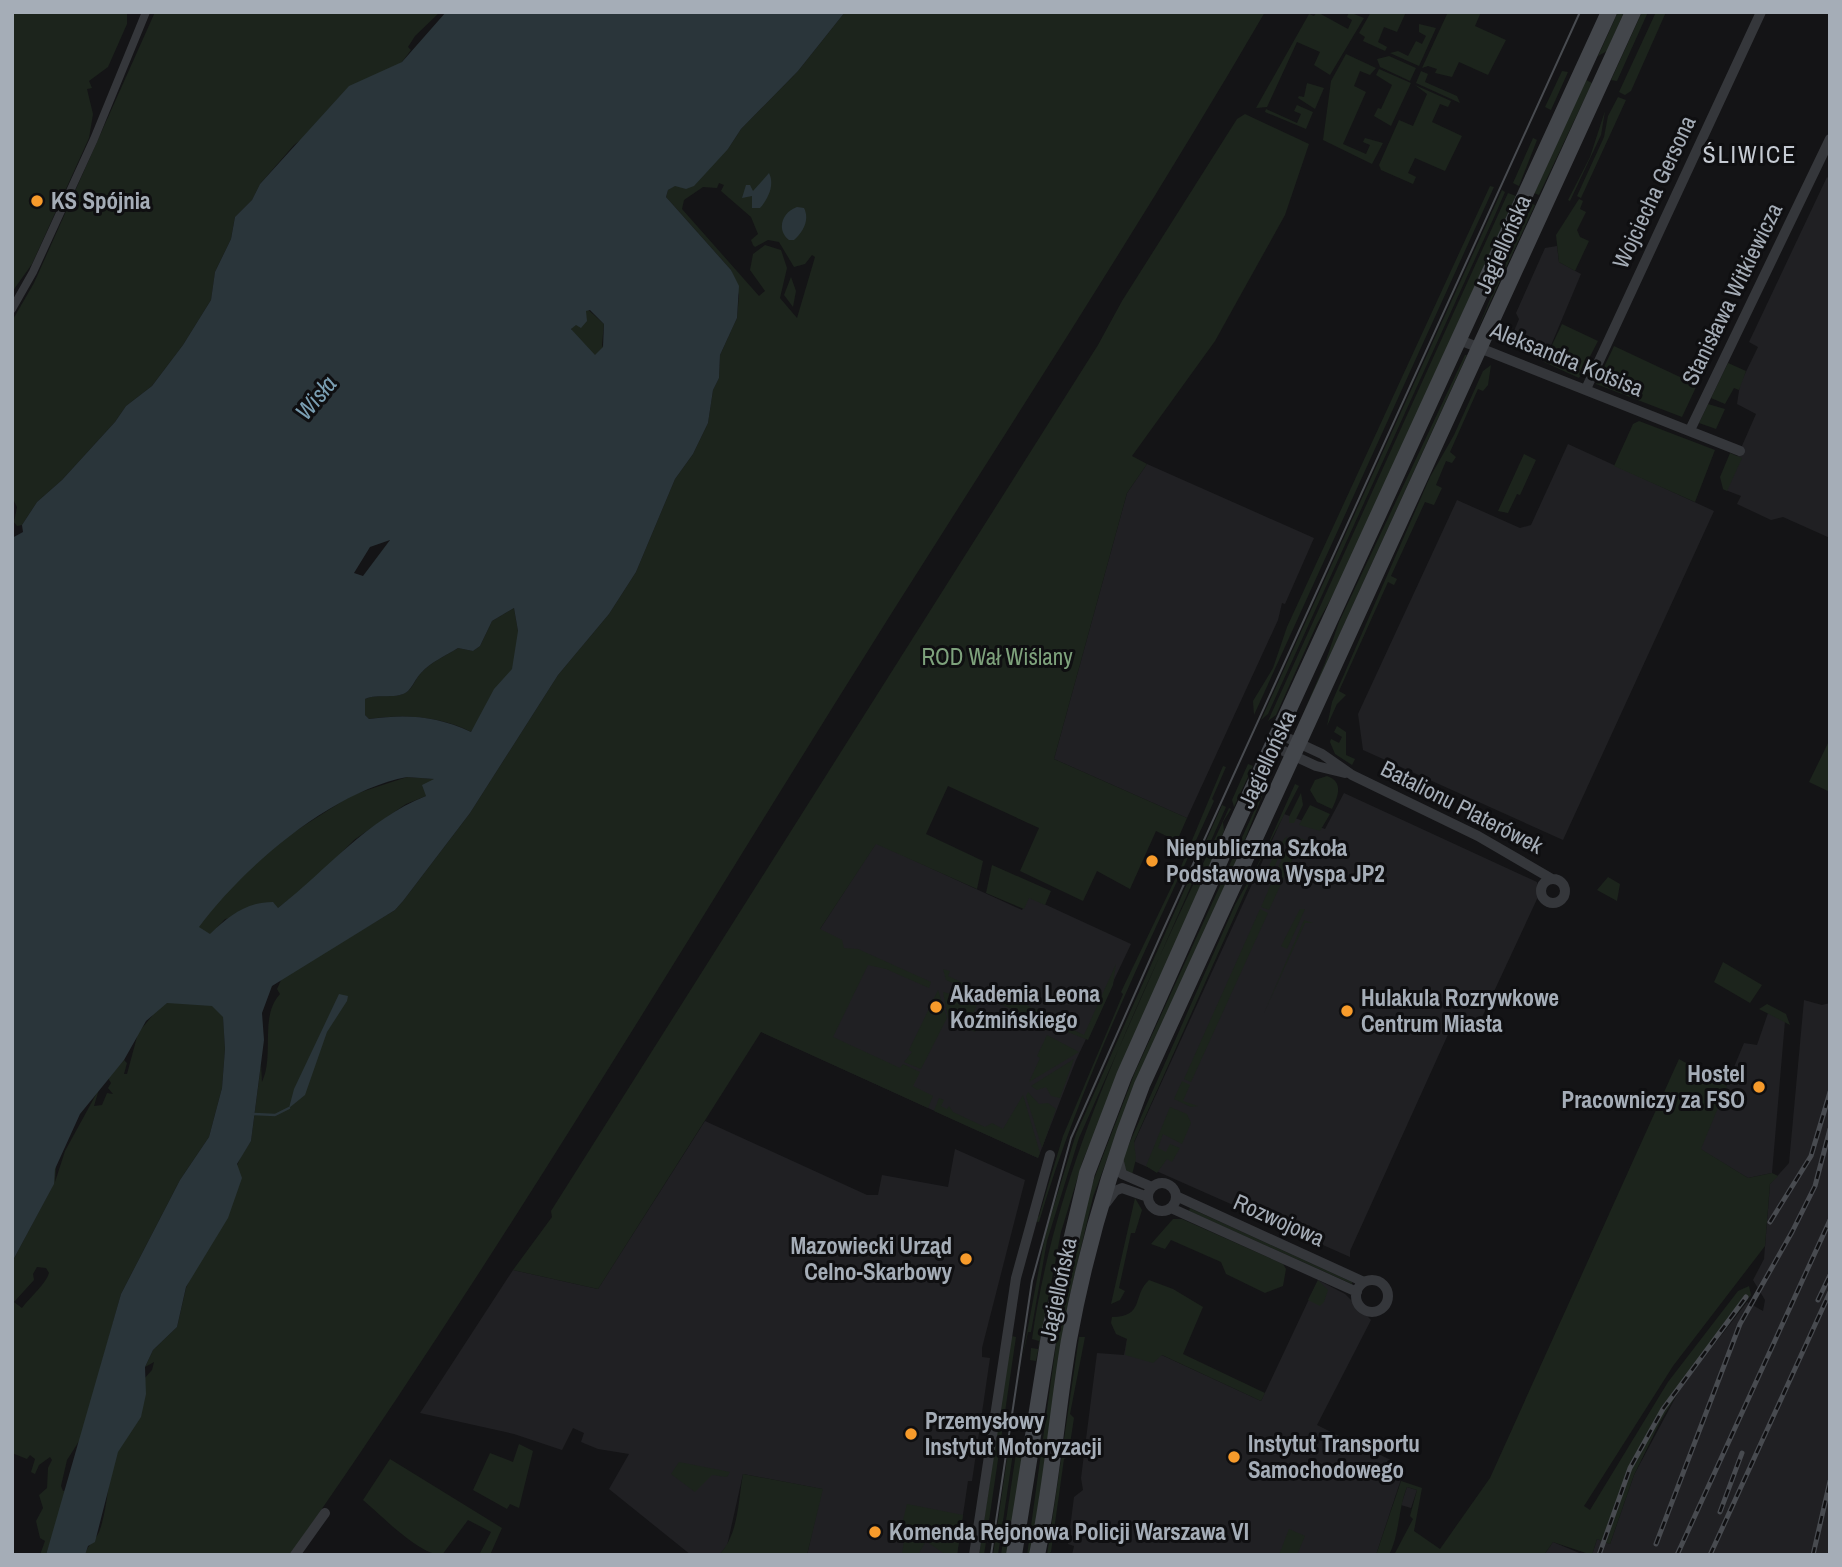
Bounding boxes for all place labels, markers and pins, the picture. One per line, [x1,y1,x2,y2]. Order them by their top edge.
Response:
place label: KS Spójnia [51,185,151,216]
marker: KS Spójnia [29,193,45,209]
place label: Niepubliczna Szkoła Podstawowa Wyspa JP2 [1166,832,1385,889]
marker: Niepubliczna Szkoła Podstawowa Wyspa JP2 [1144,853,1160,869]
place label: Akademia Leona Koźmińskiego [950,978,1100,1035]
place label: Hulakula Rozrywkowe Centrum Miasta [1361,982,1559,1039]
marker: Akademia Leona Koźmińskiego [928,999,944,1015]
marker: Hulakula Rozrywkowe Centrum Miasta [1339,1003,1355,1019]
place label: Hostel Pracowniczy za FSO [1562,1058,1745,1115]
marker: Hostel Pracowniczy za FSO [1751,1079,1767,1095]
place label: Mazowiecki Urząd Celno-Skarbowy [791,1230,953,1287]
marker: Mazowiecki Urząd Celno-Skarbowy [958,1251,974,1267]
place label: Przemysłowy Instytut Motoryzacji [925,1405,1102,1462]
marker: Przemysłowy Instytut Motoryzacji [903,1426,919,1442]
place label: Instytut Transportu Samochodowego [1248,1428,1420,1485]
marker: Instytut Transportu Samochodowego [1226,1449,1242,1465]
place label: Komenda Rejonowa Policji Warszawa VI [889,1516,1249,1547]
marker: Komenda Rejonowa Policji Warszawa VI [867,1524,883,1540]

